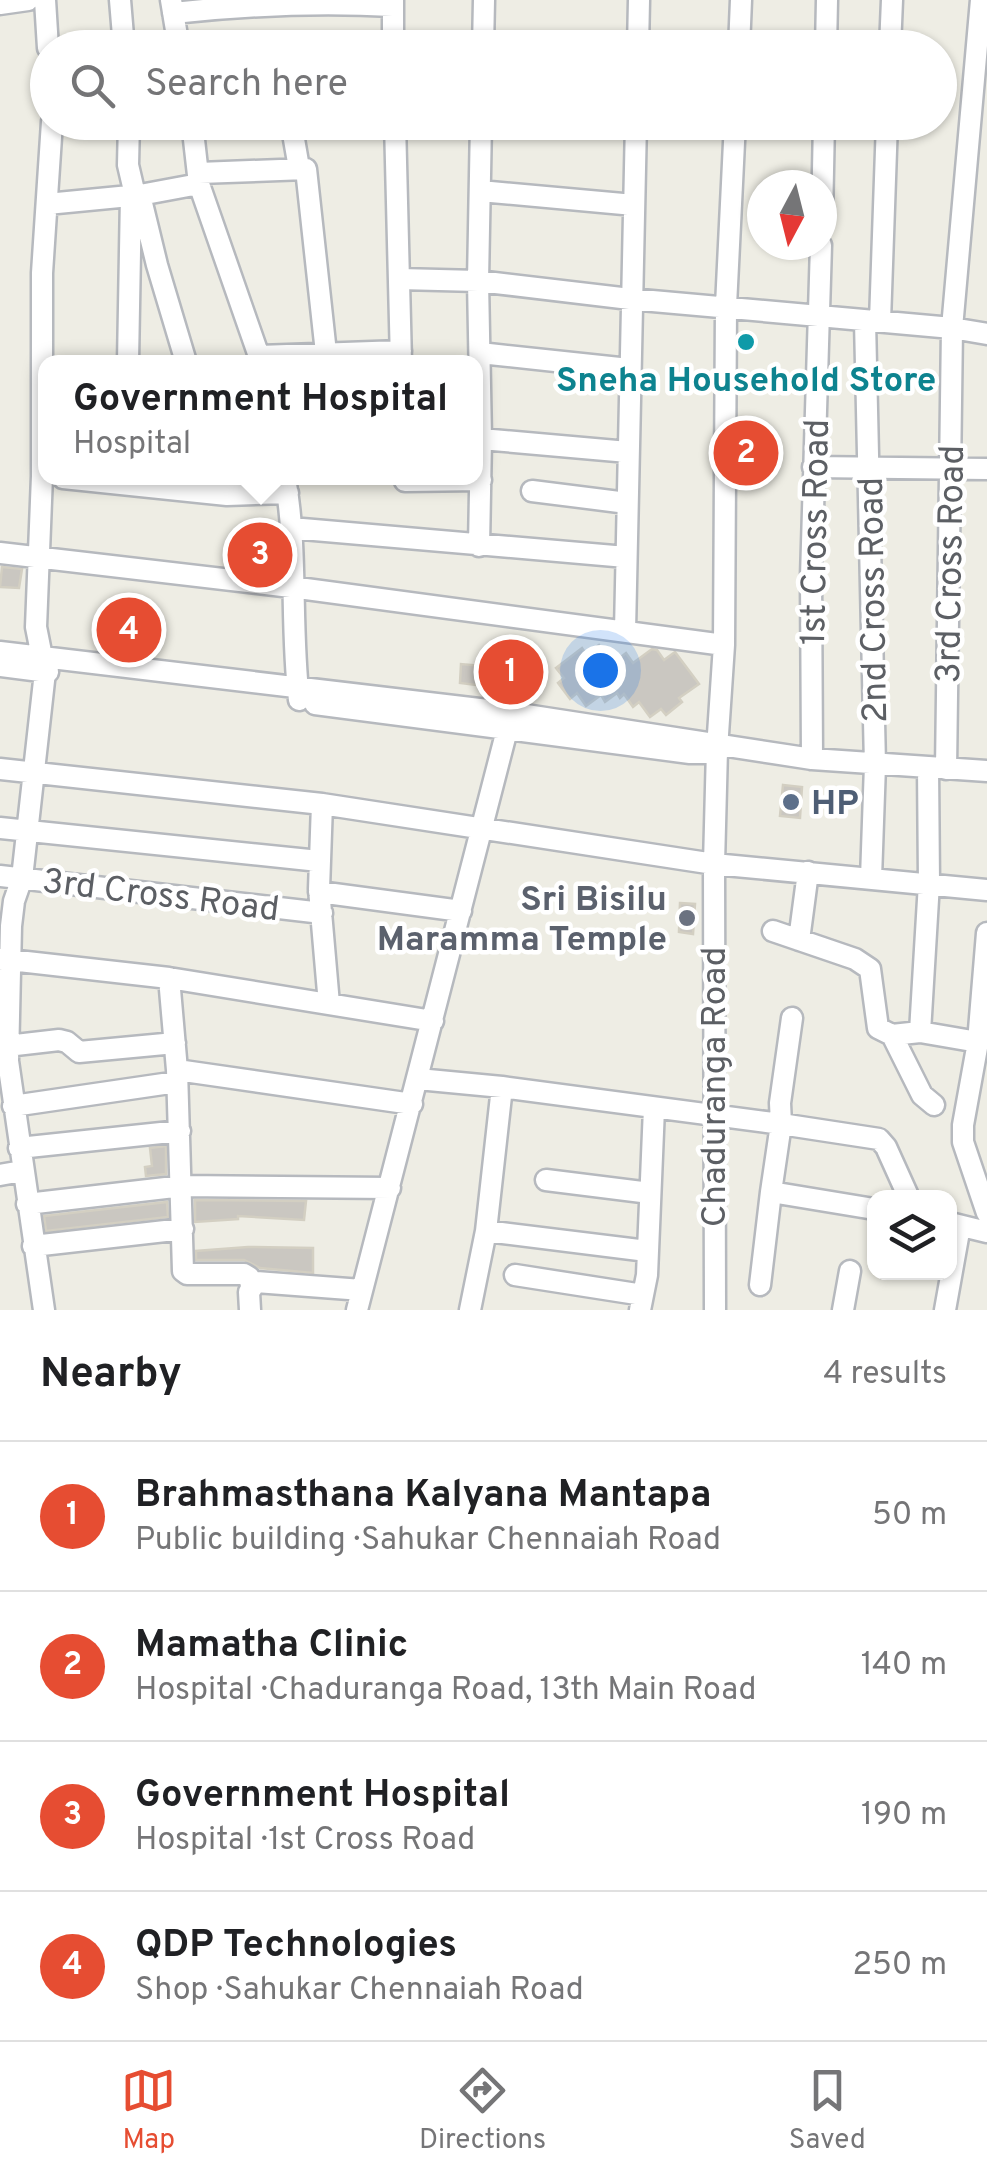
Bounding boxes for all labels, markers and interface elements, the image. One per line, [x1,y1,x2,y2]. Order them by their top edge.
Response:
search box [30,30,957,140]
icon: search [65,58,120,113]
text: Search here [145,61,348,110]
north arrow [747,170,837,260]
marker: Sneha Household Store [735,331,757,353]
popup [38,355,483,485]
place label: Sneha Household Store [556,360,936,404]
text: Government Hospital [73,376,448,425]
pin: 2 [714,416,778,490]
street label: 1st Cross Road [793,418,841,646]
text: Hospital [73,425,191,465]
street label: 3rd Cross Road [928,444,976,684]
street label: 2nd Cross Road [851,476,899,723]
pin: 3 [228,518,292,592]
pin: 4 [96,592,162,668]
pin: 1 [478,634,544,710]
your location [575,645,626,696]
place label: HP [811,783,859,827]
marker: HP [780,791,802,813]
street label: 3rd Cross Road [40,861,282,933]
place label: Sri Bisilu Maramma Temple [377,879,667,963]
marker: Sri Bisilu Maramma Temple [676,907,698,929]
street label: Chaduranga Road [694,947,738,1227]
map controls [867,1190,957,1280]
button: layers [867,1190,957,1280]
text: Nearby [40,1349,182,1402]
text: 4 results [823,1355,947,1395]
text: Brahmasthana Kalyana Mantapa [135,1472,711,1521]
text: 1 [66,1496,79,1536]
text: 50 m [872,1496,947,1536]
text: Public building · Sahukar Chennaiah Road [135,1521,721,1561]
text: Mamatha Clinic [135,1622,408,1671]
text: 2 [63,1646,82,1686]
text: 140 m [861,1646,947,1686]
text: Hospital · Chaduranga Road, 13th Main Road [135,1671,757,1711]
text: Government Hospital [135,1772,510,1821]
text: 3 [63,1796,82,1836]
text: 190 m [861,1796,947,1836]
text: Hospital · 1st Cross Road [135,1821,475,1861]
text: QDP Technologies [135,1922,457,1971]
text: 4 [62,1946,83,1986]
text: 250 m [852,1946,947,1986]
text: Shop · Sahukar Chennaiah Road [135,1971,584,2011]
tab: Map [121,2063,176,2159]
tab: Directions [419,2063,546,2159]
tab: Saved [789,2063,866,2159]

